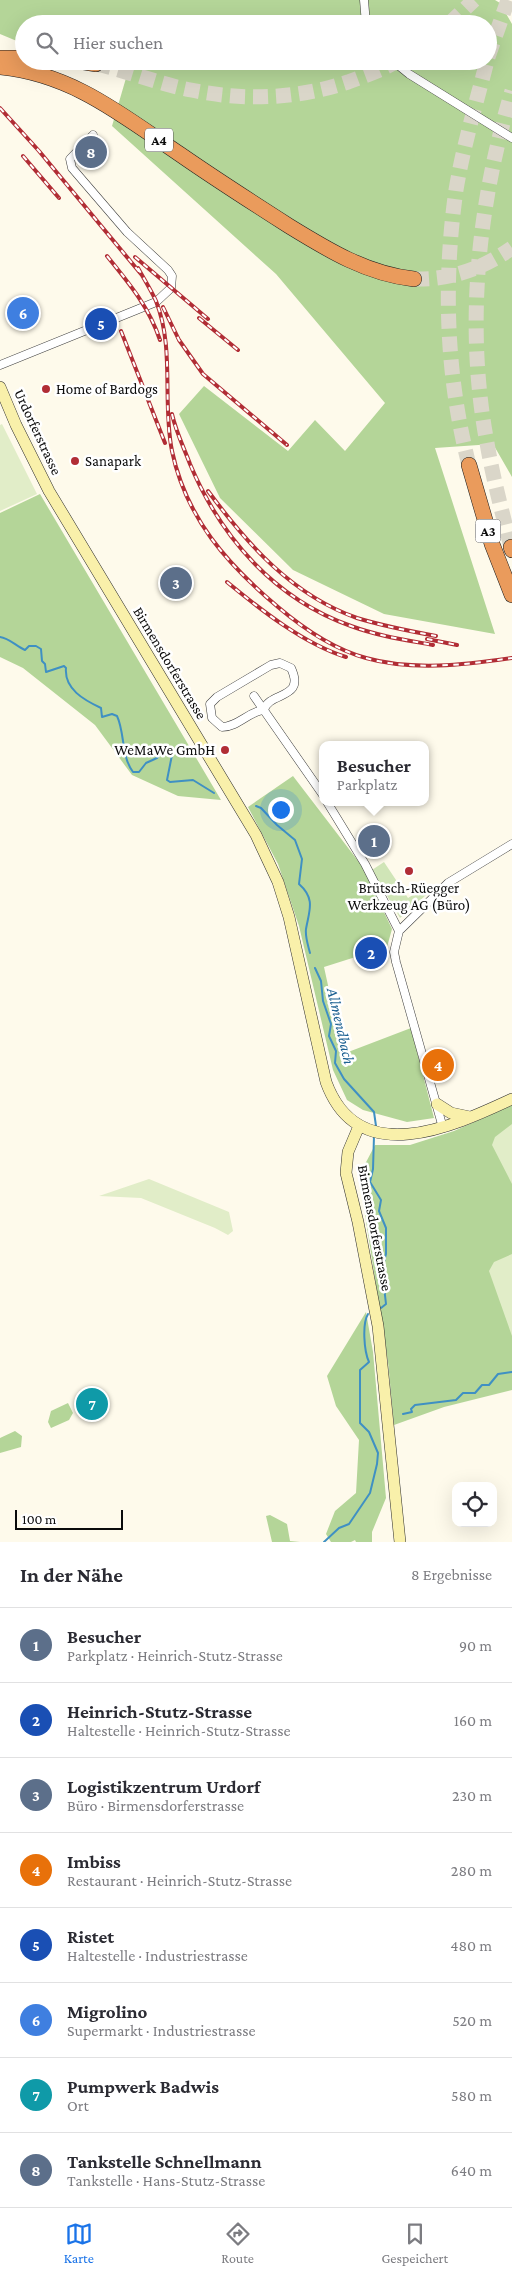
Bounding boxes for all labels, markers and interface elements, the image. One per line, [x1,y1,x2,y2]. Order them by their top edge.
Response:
search box [15,15,497,70]
icon: search [33,29,61,57]
text: Hier suchen [73,32,163,53]
road number: A4 [145,128,173,152]
pin: 8 [75,133,107,171]
pin: 6 [7,294,39,332]
pin: 5 [85,305,117,343]
place label: Home of Bardogs [56,381,158,398]
marker: Home of Bardogs [40,383,52,395]
street label: Urdorferstrasse [11,387,65,478]
place label: Sanapark [85,453,142,470]
marker: Sanapark [69,455,81,467]
road number: A3 [476,520,500,542]
pin: 3 [160,564,192,602]
street label: Birmensdorferstrasse [130,604,210,722]
popup [319,741,429,806]
place label: WeMaWe GmbH [114,742,215,758]
marker: WeMaWe GmbH [219,744,231,756]
text: Besucher [337,755,411,776]
text: Parkplatz [337,776,397,793]
your location [268,797,294,823]
pin: 1 [358,822,390,860]
marker: Brütsch-Rüegger Werkzeug AG (Büro) [403,865,415,877]
place label: Brütsch-Rüegger Werkzeug AG (Büro) [348,880,470,914]
pin: 2 [355,934,387,972]
water label: Allmendbach [324,985,358,1066]
pin: 4 [422,1046,454,1084]
street label: Birmensdorferstrasse [355,1164,395,1293]
pin: 7 [76,1385,108,1423]
map controls [452,1482,497,1527]
button: locate [452,1482,497,1527]
scale bar [15,1507,122,1530]
text: 100 m [22,1511,56,1527]
text: In der Nähe [20,1563,123,1587]
text: 8 Ergebnisse [411,1566,492,1583]
text: Besucher [67,1626,141,1647]
text: 1 [33,1637,39,1654]
text: 90 m [459,1637,492,1654]
text: Parkplatz · Heinrich-Stutz-Strasse [67,1647,283,1664]
text: Heinrich-Stutz-Strasse [67,1701,252,1722]
text: 2 [32,1712,40,1729]
text: 160 m [454,1712,492,1729]
text: Haltestelle · Heinrich-Stutz-Strasse [67,1722,291,1739]
text: Logistikzentrum Urdorf [67,1776,260,1797]
text: 3 [32,1787,40,1804]
text: 230 m [452,1787,492,1804]
text: Büro · Birmensdorferstrasse [67,1797,244,1814]
text: Imbiss [67,1851,121,1872]
text: 4 [32,1862,40,1879]
text: 280 m [451,1862,492,1879]
text: Restaurant · Heinrich-Stutz-Strasse [67,1872,292,1889]
text: Ristet [67,1926,114,1947]
text: 5 [32,1937,40,1954]
text: 480 m [450,1937,492,1954]
text: Haltestelle · Industriestrasse [67,1947,248,1964]
text: Migrolino [67,2001,148,2022]
text: 6 [32,2012,40,2029]
text: 520 m [452,2012,492,2029]
text: Supermarkt · Industriestrasse [67,2022,255,2039]
text: Pumpwerk Badwis [67,2076,219,2097]
text: 7 [32,2087,40,2104]
text: 580 m [451,2087,492,2104]
text: Ort [67,2097,89,2114]
text: Tankstelle Schnellmann [67,2151,262,2172]
text: 8 [31,2162,41,2179]
text: 640 m [451,2162,492,2179]
text: Tankstelle · Hans-Stutz-Strasse [67,2172,265,2189]
tab: Karte [64,2220,94,2266]
tab: Route [221,2220,254,2266]
tab: Gespeichert [382,2220,448,2266]

